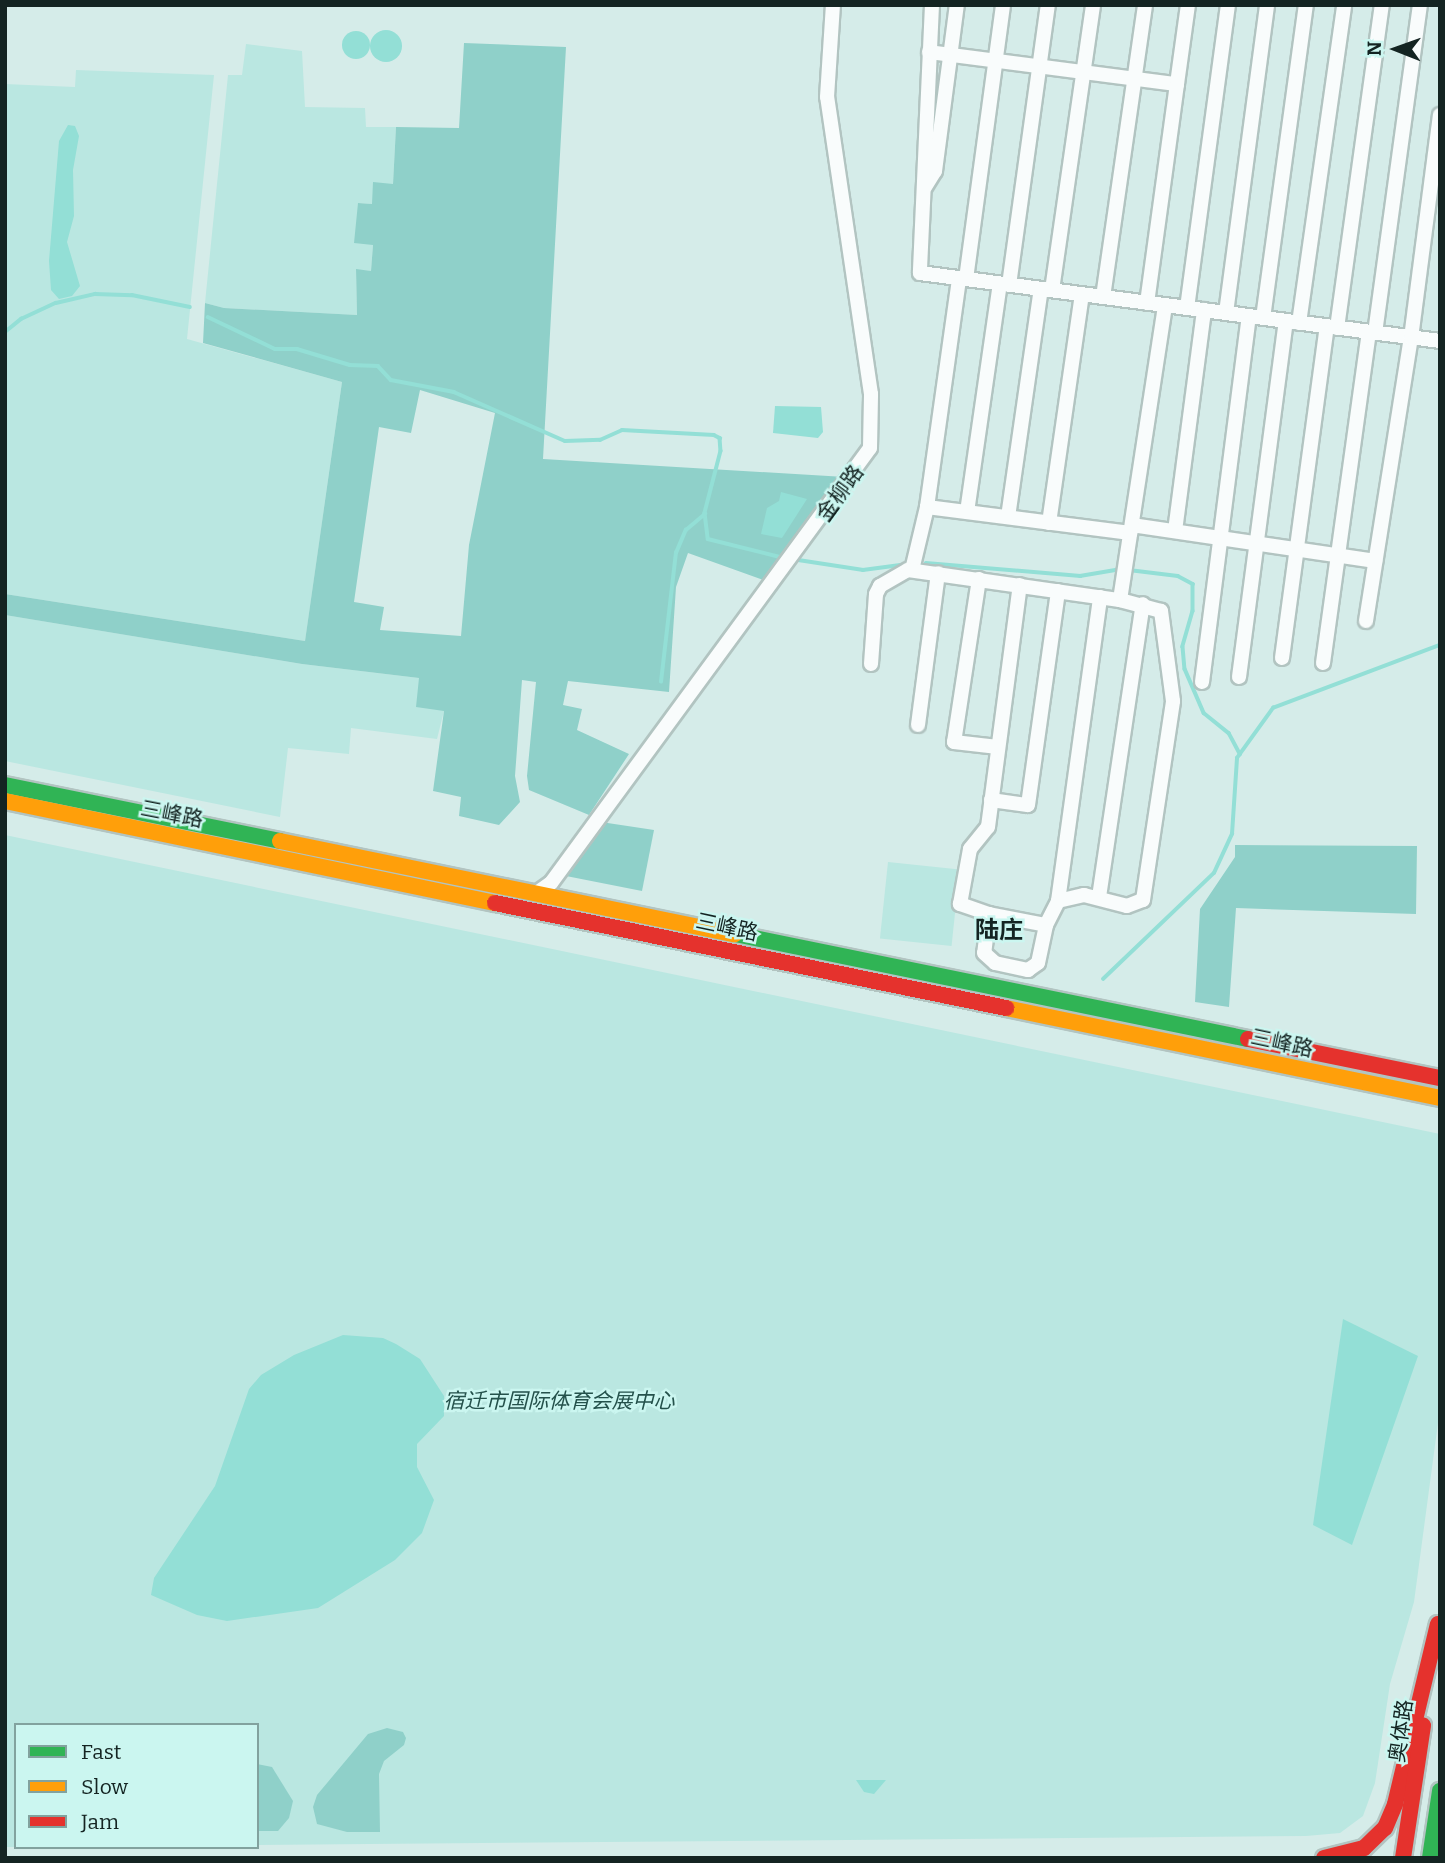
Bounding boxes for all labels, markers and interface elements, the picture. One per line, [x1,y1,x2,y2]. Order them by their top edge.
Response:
north arrow [1361,14,1431,84]
text: N [1363,41,1386,56]
street label: 金柳路 [811,460,869,526]
street label: 三峰路 [139,796,205,832]
street label: 三峰路 [694,908,760,946]
district label: 陆庄 [975,917,1023,945]
street label: 三峰路 [1249,1024,1315,1062]
park label: 宿迁市国际体育会展中心 [444,1388,674,1414]
street label: 奥体路 [1384,1698,1418,1764]
legend [14,1723,259,1849]
text: Fast [81,1739,121,1765]
text: Slow [81,1774,128,1800]
text: Jam [81,1809,119,1835]

